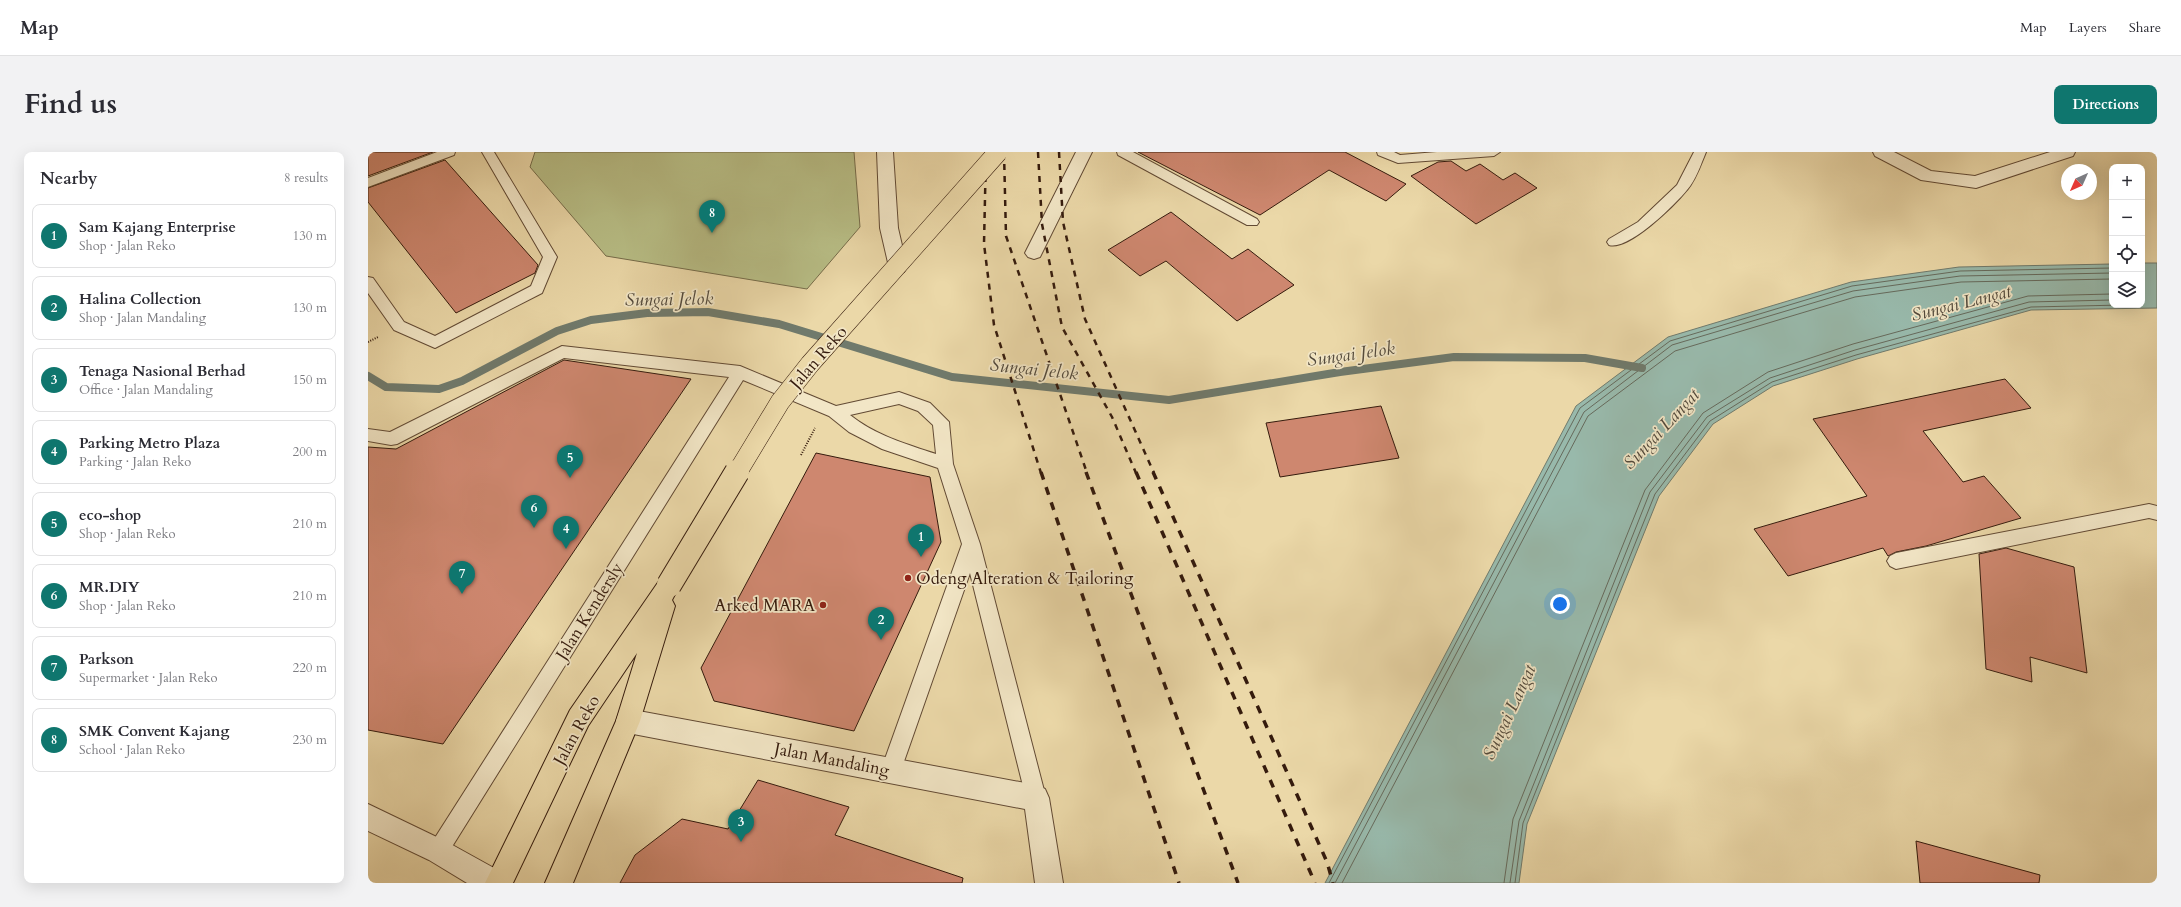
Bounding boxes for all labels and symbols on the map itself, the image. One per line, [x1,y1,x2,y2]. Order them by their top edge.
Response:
north arrow [2061,164,2097,200]
pin: 8 [699,200,725,233]
water label: Sungai Langat [1909,279,2014,328]
water label: Sungai Jelok [625,286,714,313]
street label: Jalan Reko [783,321,852,396]
water label: Sungai Jelok [1306,336,1397,373]
water label: Sungai Jelok [989,352,1079,387]
water label: Sungai Langat [1617,383,1706,475]
pin: 5 [557,445,583,478]
pin: 6 [521,495,547,528]
pin: 4 [553,516,579,549]
pin: 1 [908,524,934,557]
street label: Jalan Kendersly [549,558,629,667]
pin: 7 [449,561,475,594]
place label: Odeng Alteration & Tailoring [916,567,1134,590]
marker: Odeng Alteration & Tailoring [903,573,913,583]
place label: Arked MARA [714,594,816,617]
your location [1550,594,1570,614]
marker: Arked MARA [818,600,828,610]
pin: 2 [868,607,894,640]
water label: Sungai Langat [1477,660,1543,764]
street label: Jalan Reko [546,691,605,772]
street label: Jalan Mandaling [769,736,892,782]
pin: 3 [728,809,754,842]

